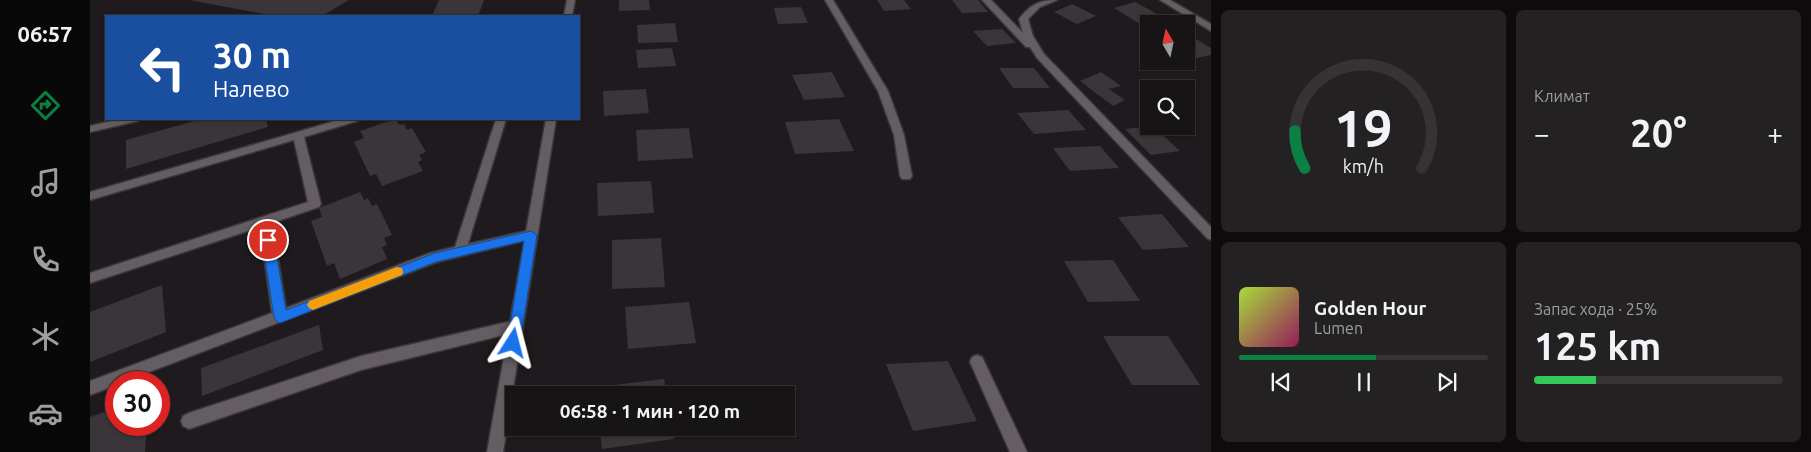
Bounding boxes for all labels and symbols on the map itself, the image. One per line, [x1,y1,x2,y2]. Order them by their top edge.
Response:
north arrow [1140,15,1195,70]
pin [247,219,289,261]
position arrow [486,316,538,368]
speed limit sign: 30 [105,371,170,436]

